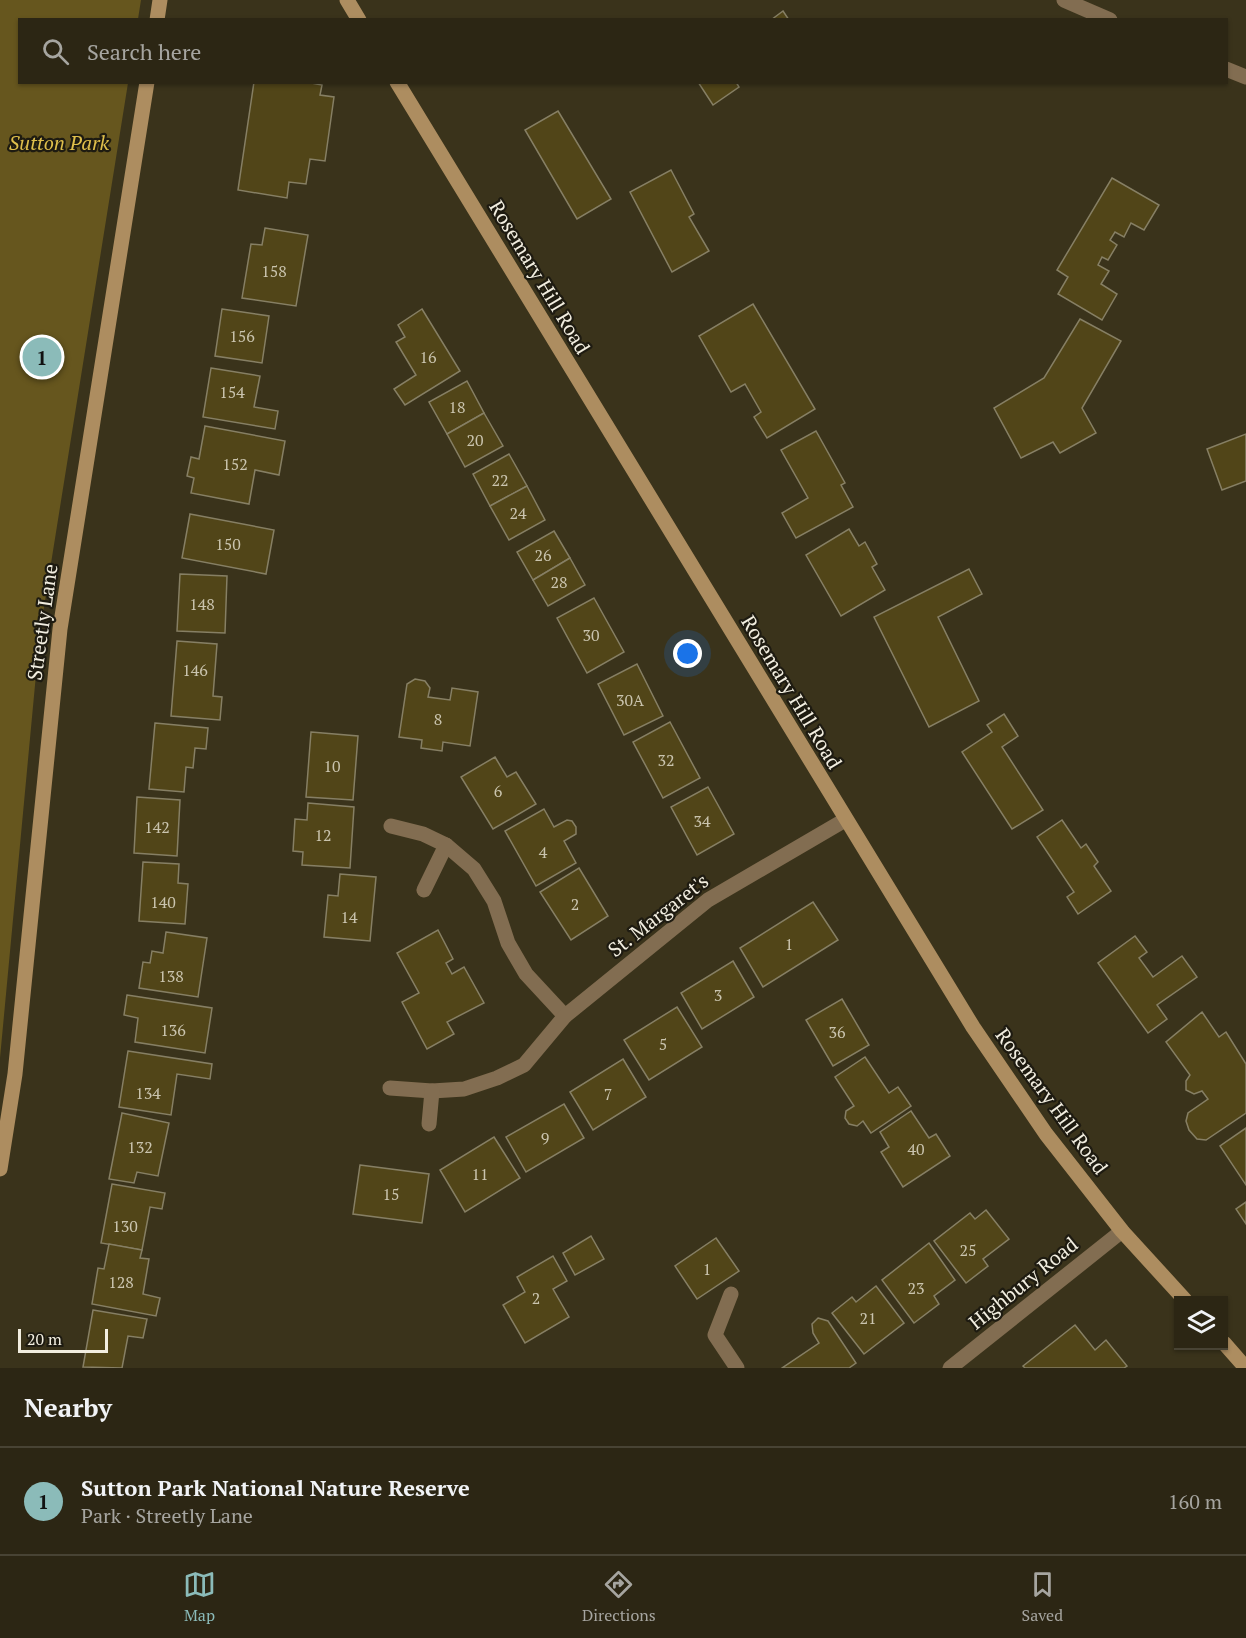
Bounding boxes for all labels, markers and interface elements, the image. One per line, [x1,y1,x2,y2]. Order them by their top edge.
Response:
search box [18,18,1228,84]
icon: search [39,35,72,68]
text: Search here [87,37,201,66]
park label: Sutton Park [9,129,110,156]
street label: Rosemary Hill Road [483,195,597,359]
house number: 158 [261,260,287,282]
house number: 156 [229,325,255,347]
pin: 1 [22,334,62,380]
house number: 16 [419,346,437,368]
house number: 154 [219,381,245,403]
house number: 18 [448,396,466,418]
house number: 20 [466,429,484,451]
house number: 152 [222,453,248,475]
house number: 22 [491,469,509,491]
house number: 24 [509,502,527,524]
house number: 150 [215,533,241,555]
house number: 26 [534,544,552,566]
street label: Streetly Lane [20,562,64,682]
house number: 28 [550,571,568,593]
house number: 148 [189,593,215,615]
street label: Rosemary Hill Road [735,610,849,774]
house number: 30 [582,624,600,646]
your location [673,639,702,668]
house number: 146 [182,659,208,681]
house number: 30A [616,689,644,711]
house number: 8 [434,708,442,730]
house number: 32 [657,749,675,771]
house number: 10 [323,755,341,777]
house number: 6 [494,780,503,802]
house number: 34 [693,810,711,832]
house number: 142 [144,816,170,838]
house number: 12 [314,824,332,846]
house number: 4 [539,841,548,863]
street label: St. Margaret's [602,867,714,963]
house number: 140 [150,891,176,913]
house number: 2 [571,893,579,915]
house number: 14 [340,906,358,928]
house number: 1 [785,933,793,955]
house number: 138 [158,965,184,987]
house number: 3 [714,984,722,1006]
house number: 136 [160,1019,186,1041]
house number: 36 [828,1021,846,1043]
street label: Rosemary Hill Road [990,1022,1114,1180]
house number: 5 [659,1033,667,1055]
house number: 134 [135,1082,161,1104]
house number: 7 [604,1083,612,1105]
house number: 9 [541,1127,549,1149]
house number: 132 [127,1136,153,1158]
house number: 40 [907,1138,925,1160]
house number: 11 [471,1163,489,1185]
house number: 15 [382,1183,400,1205]
house number: 130 [112,1215,138,1237]
street label: Highbury Road [963,1231,1083,1335]
house number: 25 [959,1239,977,1261]
house number: 1 [703,1258,711,1280]
house number: 128 [108,1271,134,1293]
house number: 23 [907,1277,925,1299]
house number: 2 [532,1287,540,1309]
map controls [1174,1296,1228,1350]
button: layers [1174,1296,1228,1350]
house number: 21 [859,1307,877,1329]
scale bar [18,1326,108,1354]
text: 20 m [27,1328,62,1350]
text: Nearby [24,1390,112,1424]
text: Sutton Park National Nature Reserve [81,1473,470,1502]
text: 1 [38,1488,49,1515]
text: 160 m [1168,1488,1222,1515]
text: Park · Streetly Lane [81,1502,253,1529]
tab: Map [183,1568,216,1626]
tab: Directions [582,1568,656,1626]
tab: Saved [1022,1568,1063,1626]

